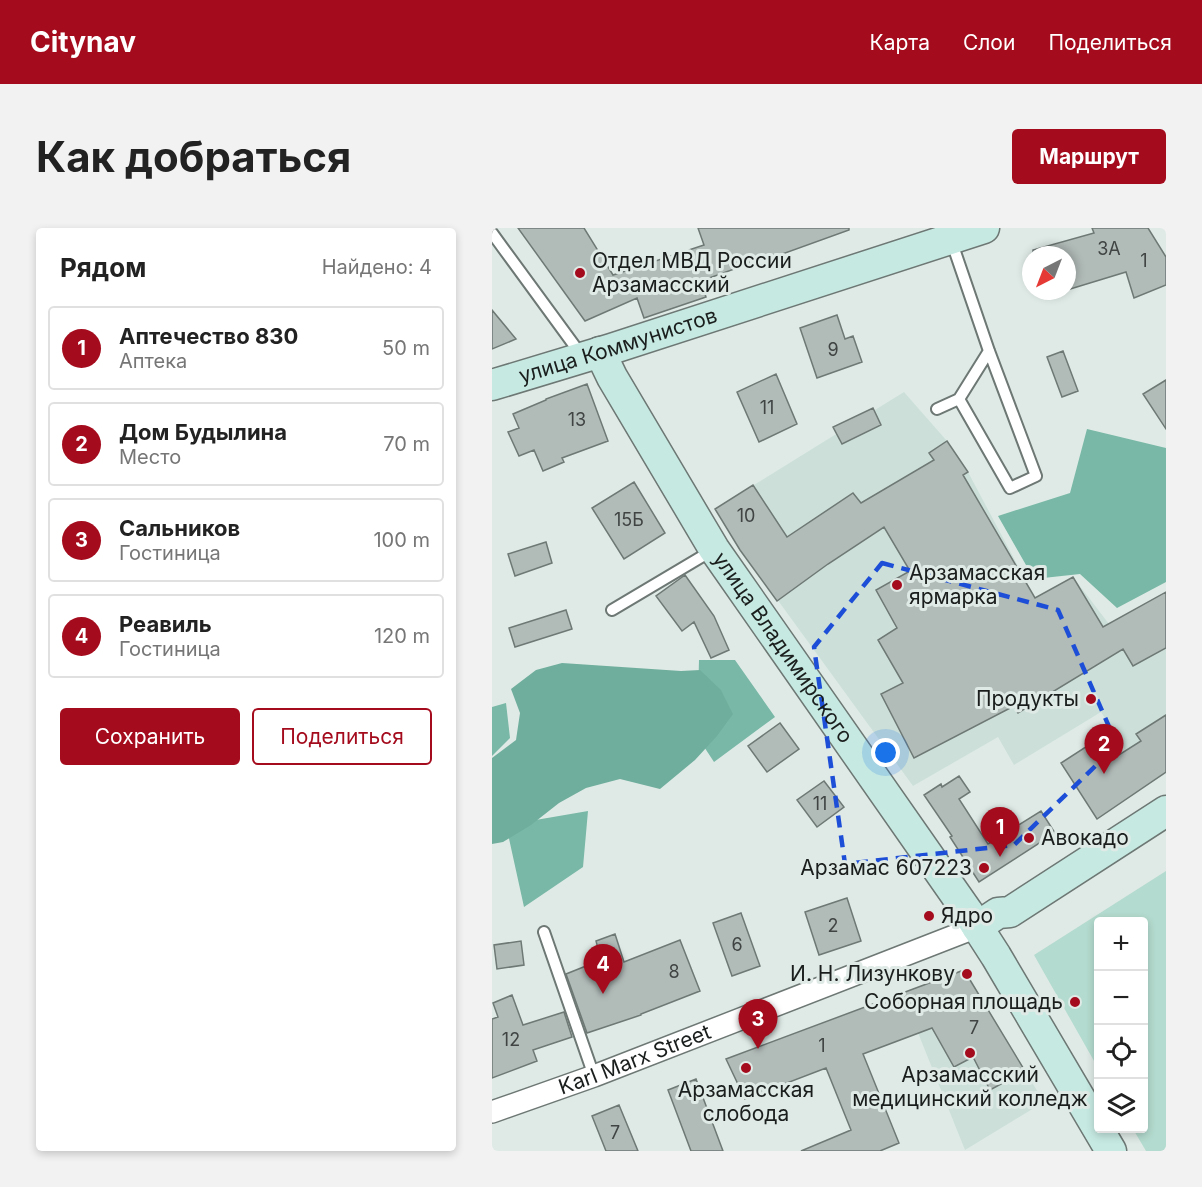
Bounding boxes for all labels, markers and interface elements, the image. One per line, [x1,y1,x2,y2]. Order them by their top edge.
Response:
text: Citynav [30,25,136,59]
text: Карта [870,30,930,55]
text: Слои [963,30,1015,55]
text: Поделиться [1048,30,1172,55]
button: Маршрут [1012,129,1166,184]
text: Как добраться [36,131,351,182]
house number: 3А [1097,238,1121,259]
north arrow [1022,246,1076,300]
place label: Отдел МВД России Арзамасский [592,248,792,297]
house number: 1 [1140,250,1148,271]
text: Рядом [60,252,146,283]
text: Найдено: 4 [322,255,432,279]
marker: Отдел МВД России Арзамасский [573,266,587,280]
street label: улица Коммунистов [516,302,720,388]
text: Аптечество 830 [119,323,298,349]
text: 1 [77,336,86,360]
text: 50 m [382,336,430,360]
house number: 9 [827,339,839,360]
text: Аптека [119,349,187,373]
house number: 11 [760,397,774,418]
house number: 13 [568,409,586,430]
text: Дом Будылина [119,419,287,445]
text: 2 [75,432,88,456]
text: 70 m [383,432,430,456]
text: Место [119,445,181,469]
house number: 10 [737,505,755,526]
house number: 15Б [614,509,644,530]
text: Сальников [119,515,240,541]
text: 3 [75,528,88,552]
text: 100 m [373,528,430,552]
text: Гостиница [119,541,221,565]
street label: улица Владимирского [708,547,859,748]
place label: Арзамасская ярмарка [909,560,1045,609]
marker: Арзамасская ярмарка [890,578,904,592]
text: Реавиль [119,611,212,637]
text: 4 [75,624,88,648]
text: 120 m [374,624,430,648]
text: Гостиница [119,637,221,661]
place label: Продукты [976,686,1079,711]
marker: Продукты [1084,692,1098,706]
button: Сохранить [60,708,240,765]
button: Поделиться [252,708,432,765]
pin: 2 [1084,724,1124,774]
your location [871,738,900,767]
house number: 11 [813,793,827,814]
pin: 1 [980,808,1020,857]
place label: Авокадо [1041,825,1129,850]
marker: Авокадо [1022,831,1036,845]
place label: Арзамас 607223 [800,855,972,880]
marker: Арзамас 607223 [977,861,991,875]
place label: Ядро [941,903,993,928]
marker: Ядро [922,909,936,923]
house number: 2 [828,915,838,936]
map controls [1094,917,1148,1133]
button: + [1094,917,1148,971]
house number: 6 [731,934,743,955]
pin: 4 [584,944,622,994]
house number: 8 [668,961,680,982]
place label: И. Н. Лизункову [790,961,955,986]
marker: И. Н. Лизункову [960,967,974,981]
button: − [1094,971,1148,1025]
place label: Соборная площадь [864,989,1063,1014]
marker: Соборная площадь [1068,995,1082,1009]
pin: 3 [738,1000,778,1049]
house number: 7 [969,1017,979,1038]
street label: Karl Marx Street [555,1019,714,1099]
button: locate [1094,1025,1148,1079]
house number: 12 [502,1029,520,1050]
house number: 1 [818,1035,826,1056]
marker: Арзамасский медицинский колледж [963,1046,977,1060]
marker: Арзамасская слобода [739,1061,753,1075]
place label: Арзамасский медицинский колледж [852,1062,1088,1111]
place label: Арзамасская слобода [678,1077,814,1126]
button: layers [1094,1079,1148,1133]
house number: 7 [610,1122,620,1143]

